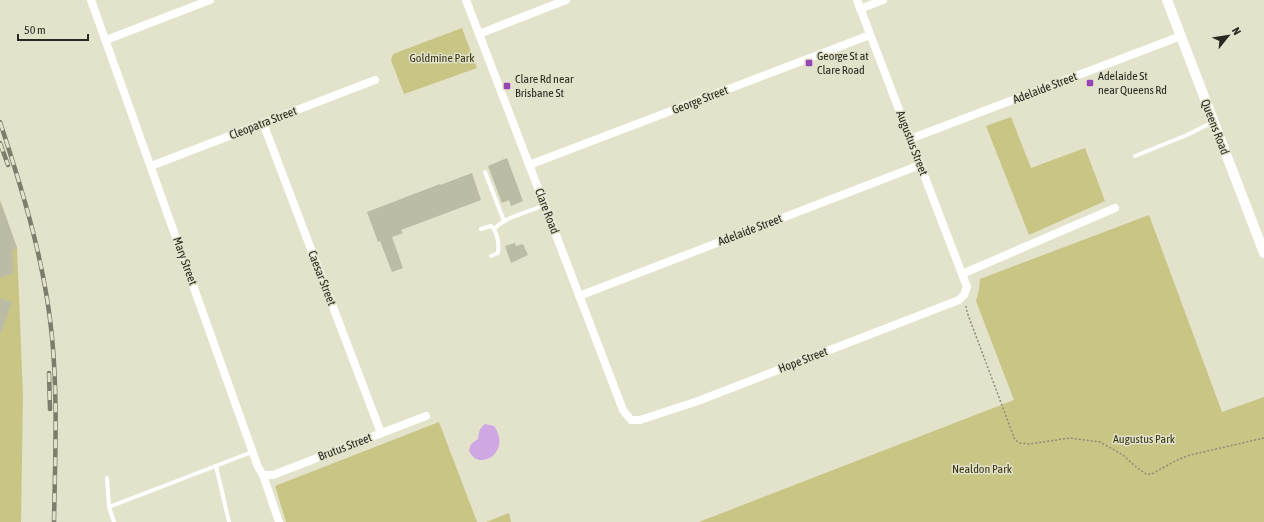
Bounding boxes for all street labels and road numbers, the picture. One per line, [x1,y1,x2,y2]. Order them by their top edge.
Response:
street label: Adelaide Street [1011,69,1080,107]
street label: George Street [670,83,731,117]
street label: Queens Road [1198,97,1232,157]
street label: Cleopatra Street [227,104,299,142]
street label: Augustus Street [893,109,931,178]
street label: Clare Road [532,186,562,236]
street label: Adelaide Street [716,211,785,249]
street label: Mary Street [170,235,200,287]
street label: Caesar Street [305,249,339,308]
street label: Hope Street [776,344,830,376]
street label: Brutus Street [316,430,374,464]

